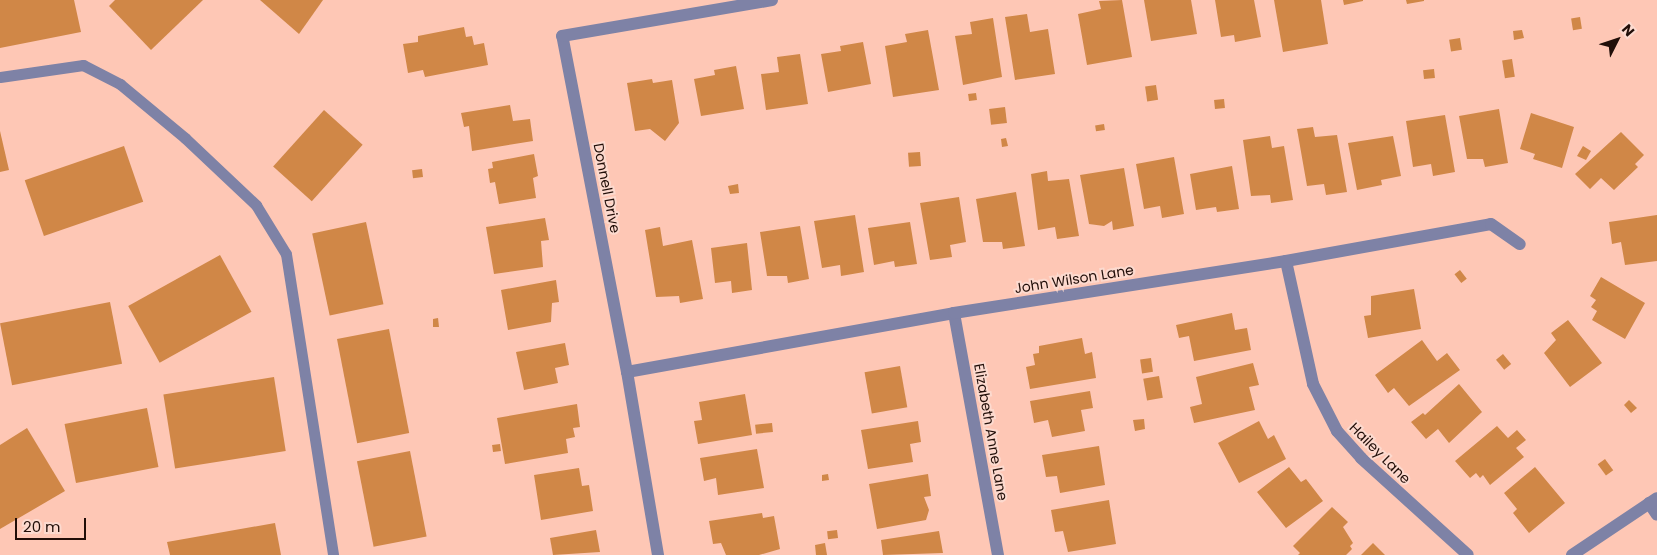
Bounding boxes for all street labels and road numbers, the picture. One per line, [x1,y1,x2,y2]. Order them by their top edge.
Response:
street label: Donnell Drive [590,142,624,234]
street label: John Wilson Lane [1013,261,1135,297]
street label: Elizabeth Anne Lane [971,362,1011,502]
street label: Hailey Lane [1346,419,1414,487]

